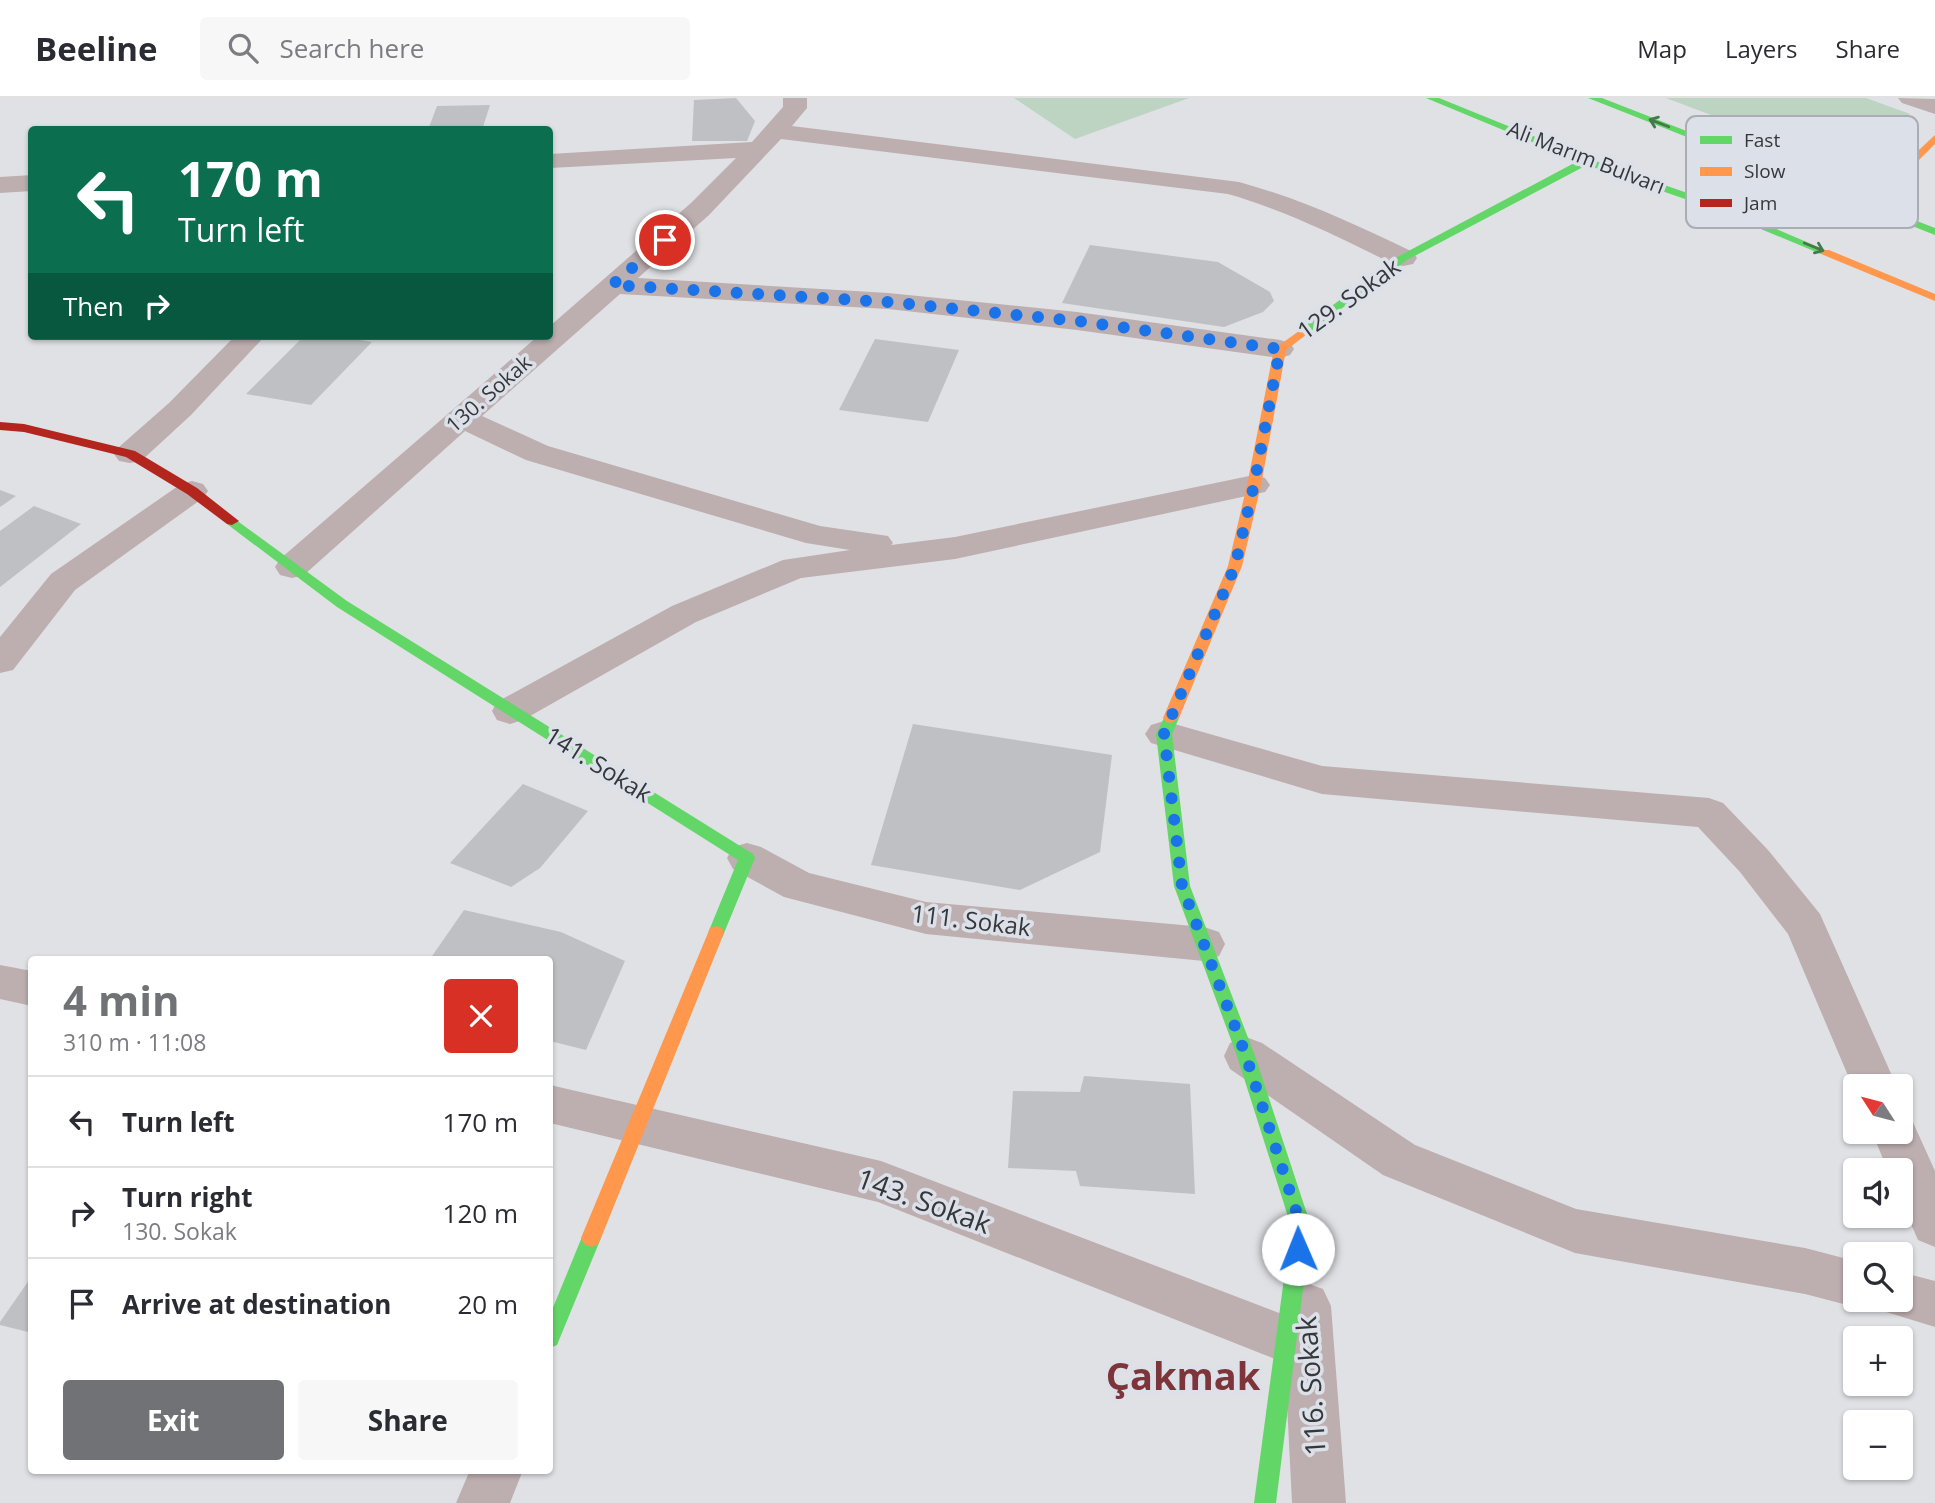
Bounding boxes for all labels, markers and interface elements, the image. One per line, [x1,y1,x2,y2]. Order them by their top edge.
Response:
search box [200,17,690,80]
text: Beeline [35,26,158,71]
icon: search [224,29,262,67]
text: Search here [280,30,424,66]
text: Map [1637,32,1687,65]
text: Layers [1725,32,1798,65]
text: Share [1836,32,1900,65]
street label: Ali Marım Bulvarı [1504,114,1669,200]
one-way arrow [1649,116,1670,129]
legend [1686,116,1918,228]
text: Fast [1744,127,1780,153]
text: 170 m [178,145,323,211]
icon: left [63,154,154,245]
text: Slow [1744,158,1786,184]
text: Jam [1742,190,1777,216]
text: Turn left [178,208,304,251]
pin [635,210,695,270]
icon: arrive [646,221,684,259]
one-way arrow [1803,241,1825,254]
street label: 129. Sokak [1290,249,1407,346]
icon: right [138,287,176,325]
text: Then [63,288,124,324]
street label: 130. Sokak [440,348,537,438]
street label: 141. Sokak [539,718,659,810]
street label: 111. Sokak [910,896,1033,943]
text: 4 min [63,971,180,1028]
button: close [444,979,518,1053]
text: 310 m · 11:08 [63,1026,206,1058]
north arrow [1843,1074,1913,1144]
map controls [1843,1074,1913,1480]
icon: left [63,1103,101,1141]
text: Turn left [122,1104,234,1140]
text: 170 m [443,1104,518,1140]
street label: 143. Sokak [852,1158,997,1242]
button: sound [1843,1158,1913,1228]
text: Turn right [122,1179,253,1215]
icon: right [63,1194,101,1232]
text: 120 m [443,1195,518,1231]
position arrow [1261,1212,1335,1286]
text: 130. Sokak [122,1215,237,1247]
button: search [1843,1242,1913,1312]
icon: arrive [63,1285,101,1323]
text: Arrive at destination [122,1286,391,1322]
text: 20 m [457,1286,518,1322]
street label: 116. Sokak [1286,1315,1334,1457]
button: + [1843,1326,1913,1396]
district label: Çakmak [1106,1349,1261,1401]
button: Exit [63,1380,284,1460]
button: Share [298,1380,518,1460]
button: − [1843,1410,1913,1480]

